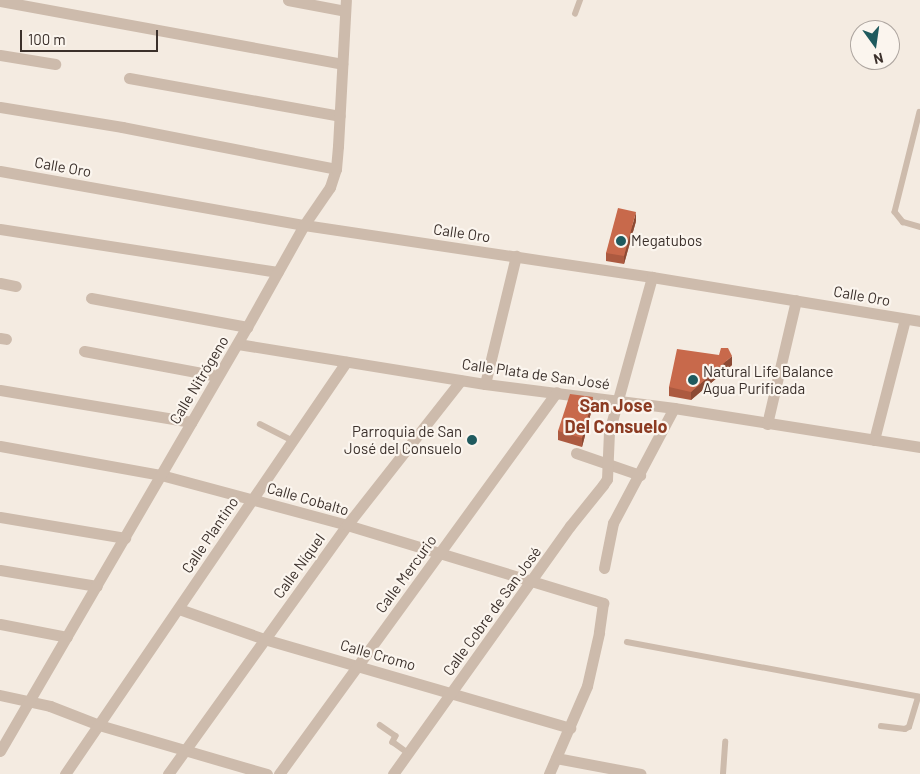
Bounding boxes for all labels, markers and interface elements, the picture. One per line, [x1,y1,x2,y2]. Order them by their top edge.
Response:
scale bar [22,20,160,52]
north arrow [850,20,900,70]
text: 100 m [28,30,66,48]
text: N [872,50,885,68]
street label: Calle Oro [33,153,93,181]
street label: Calle Oro [432,220,492,246]
place label: Megatubos [631,232,702,250]
marker: Megatubos [615,235,627,247]
street label: Calle Oro [832,282,892,310]
street label: Calle Nitrógeno [166,333,232,427]
street label: Calle Plata de San José [461,355,611,393]
place label: Natural Life Balance Agua Purificada [703,362,834,397]
marker: Natural Life Balance Agua Purificada [687,374,699,386]
district label: San Jose Del Consuelo [565,395,667,438]
place label: Parroquia de San José del Consuelo [344,422,462,457]
marker: Parroquia de San José del Consuelo [466,434,478,446]
street label: Calle Cobalto [265,479,351,519]
street label: Calle Plantino [178,493,242,577]
street label: Calle Níquel [269,530,329,602]
street label: Calle Mercurio [372,532,440,616]
street label: Calle Cobre de San José [439,543,545,679]
street label: Calle Cromo [338,636,418,674]

